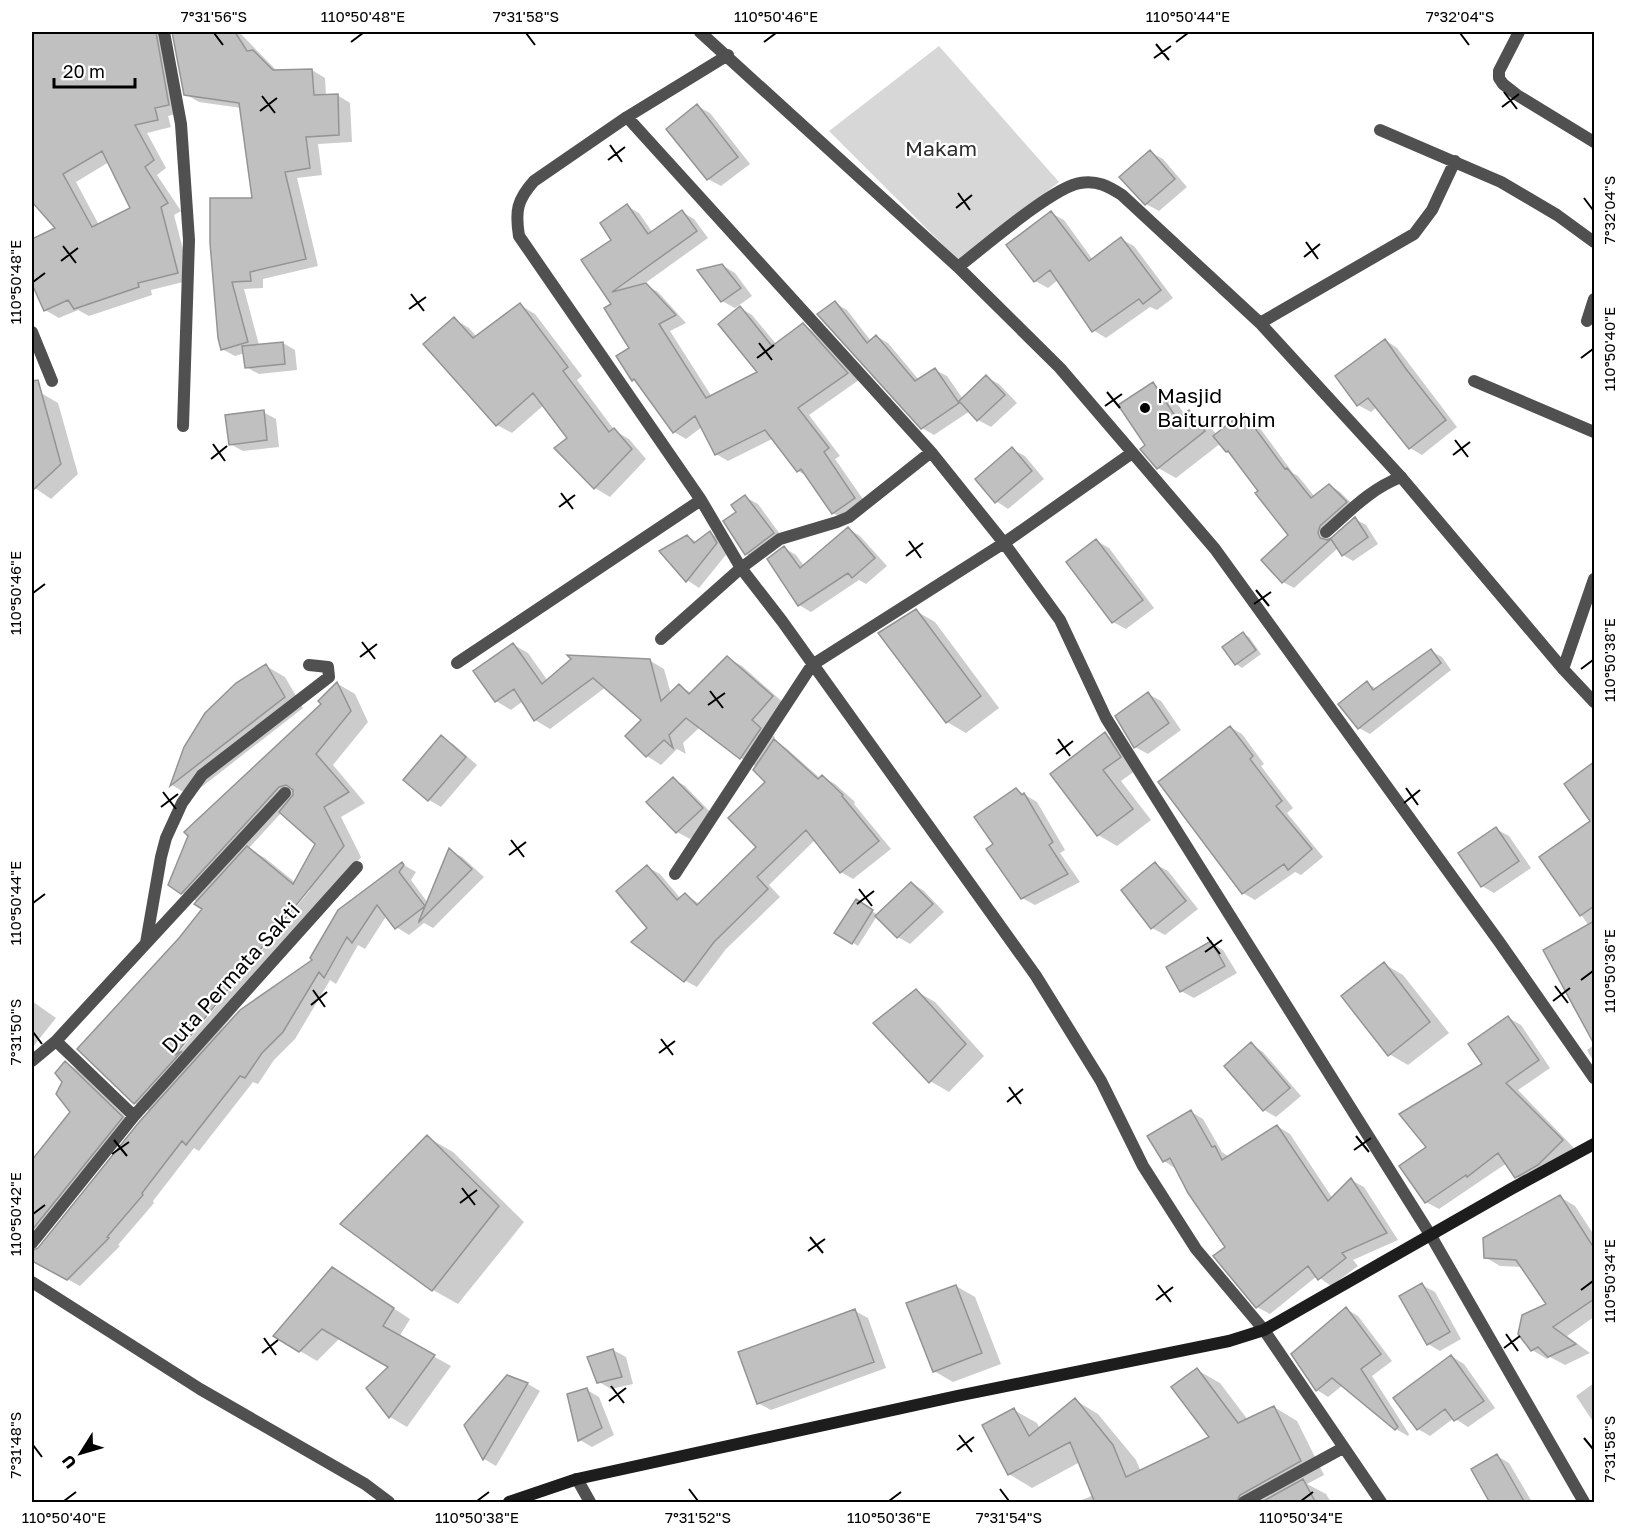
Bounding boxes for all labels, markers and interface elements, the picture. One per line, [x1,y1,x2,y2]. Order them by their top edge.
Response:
text: 7°31'56"S [181,7,247,25]
text: 110°50'48"E [321,7,405,25]
text: 7°31'58"S [493,7,559,25]
text: 110°50'46"E [734,7,818,25]
text: 110°50'44"E [1146,7,1230,25]
text: 7°32'04"S [1426,7,1494,25]
scale bar [54,51,135,89]
text: 20 m [63,60,105,82]
park label: Makam [905,135,977,161]
text: 7°32'04"S [1600,176,1618,244]
text: 110°50'48"E [6,240,24,324]
text: 110°50'40"E [1600,307,1618,391]
place label: Masjid Baiturrohim [1157,382,1276,432]
marker: Masjid Baiturrohim [1138,401,1152,415]
text: 110°50'46"E [6,551,24,635]
text: 110°50'38"E [1600,618,1618,702]
text: 110°50'44"E [6,861,24,945]
street label: Duta Permata Sakti [156,896,305,1058]
text: 110°50'36"E [1600,929,1618,1013]
text: 7°31'50"S [6,999,24,1065]
text: 110°50'42"E [6,1172,24,1256]
text: 110°50'34"E [1600,1239,1618,1323]
text: 7°31'48"S [6,1412,24,1478]
text: 7°31'58"S [1600,1416,1618,1482]
north arrow [51,1423,111,1483]
text: U [58,1451,81,1473]
text: 110°50'40"E [22,1508,106,1526]
text: 110°50'38"E [435,1508,519,1526]
text: 7°31'52"S [665,1508,731,1526]
text: 110°50'36"E [847,1508,931,1526]
text: 7°31'54"S [976,1508,1042,1526]
text: 110°50'34"E [1259,1508,1343,1526]

